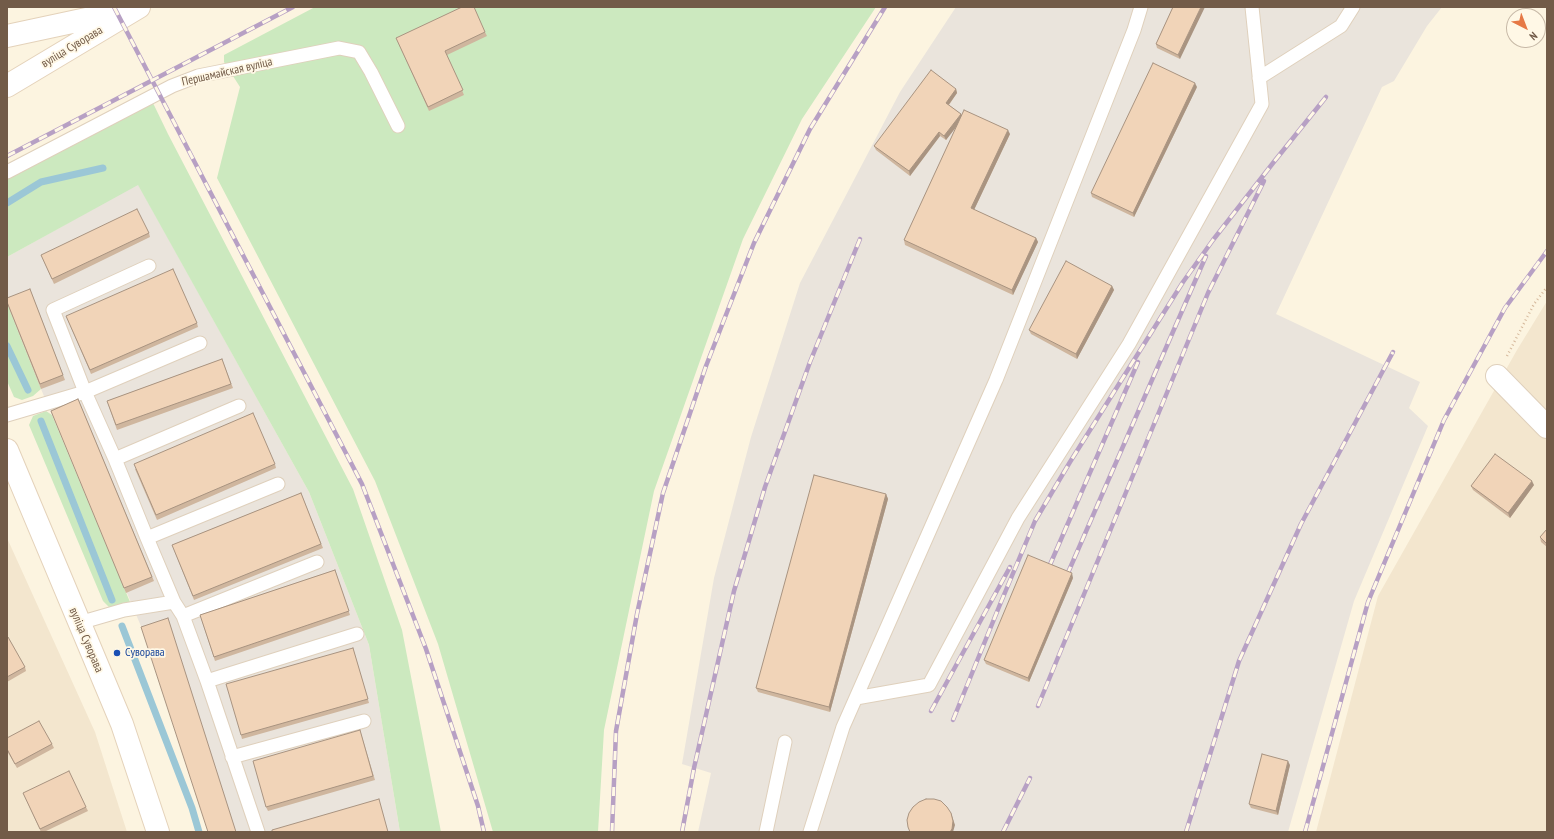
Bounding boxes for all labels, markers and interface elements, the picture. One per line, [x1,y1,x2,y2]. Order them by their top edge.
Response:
north arrow [1506,8,1546,48]
street label: вуліца Суворава [39,23,105,71]
text: N [1526,29,1540,43]
street label: Першамайская вуліца [180,55,274,89]
street label: вуліца Суворава [66,605,106,675]
place label: Суворава [125,646,165,660]
marker: Суворава [112,648,122,658]

